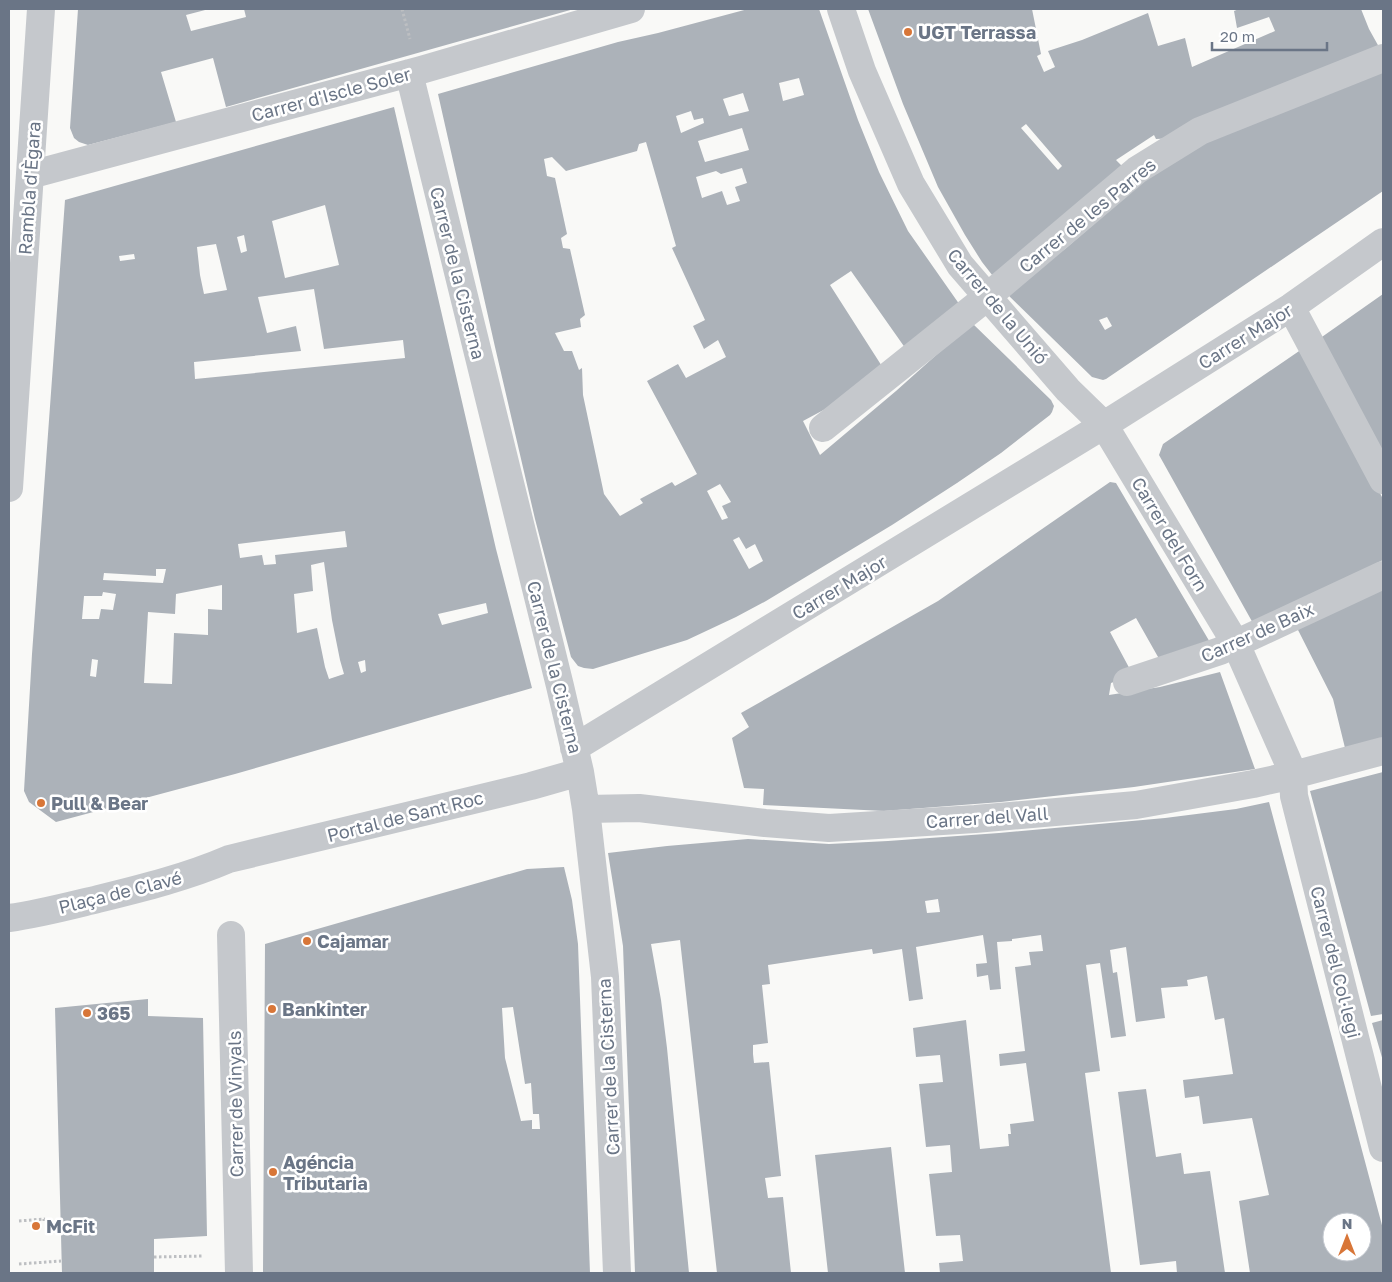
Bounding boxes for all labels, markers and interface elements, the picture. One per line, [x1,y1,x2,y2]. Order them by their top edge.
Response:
scale bar [1212,20,1327,52]
place label: UGT Terrassa [918,21,1036,43]
marker: UGT Terrassa [902,26,914,38]
text: 20 m [1220,27,1255,45]
street label: Carrer d'Iscle Soler [249,62,413,126]
street label: Rambla d'Ègara [13,121,45,255]
street label: Carrer de les Parres [1014,153,1160,277]
street label: Carrer de la Cisterna [426,184,490,362]
street label: Carrer de la Unió [943,244,1053,368]
street label: Carrer Major [1194,298,1296,374]
street label: Carrer del Forn [1127,473,1213,595]
street label: Carrer Major [788,550,890,624]
street label: Carrer de la Cisterna [523,578,587,756]
street label: Carrer de Baix [1197,597,1317,667]
street label: Portal de Sant Roc [325,786,486,846]
place label: Pull & Bear [51,792,148,814]
marker: Pull & Bear [35,797,47,809]
street label: Carrer del Vall [925,802,1049,832]
street label: Plaça de Clavé [56,866,184,918]
street label: Carrer del Col·legi [1306,884,1366,1040]
place label: Cajamar [317,930,389,952]
marker: Cajamar [301,935,313,947]
street label: Carrer de la Cisterna [592,978,624,1156]
place label: Bankinter [282,998,367,1020]
place label: 365 [97,1002,130,1024]
marker: Bankinter [266,1003,278,1015]
marker: 365 [81,1007,93,1019]
street label: Carrer de Vinyals [223,1030,247,1178]
place label: Agéncia Tributaria [283,1151,368,1194]
marker: Agéncia Tributaria [267,1166,279,1178]
north arrow [1322,1212,1372,1262]
place label: McFit [46,1215,95,1237]
text: N [1342,1215,1352,1232]
marker: McFit [30,1220,42,1232]

